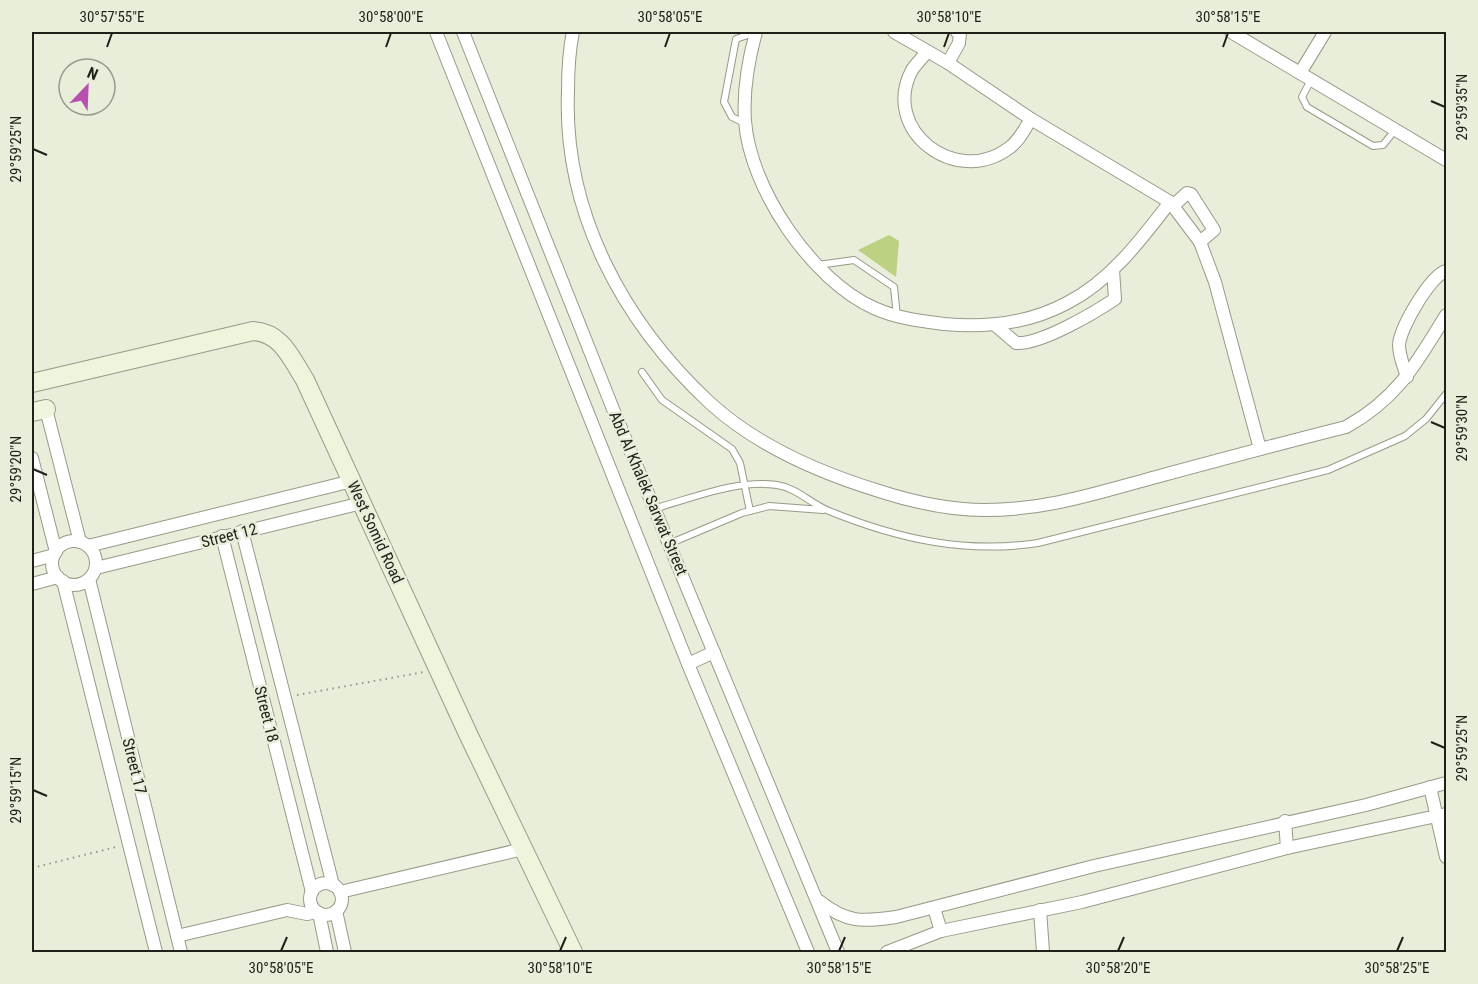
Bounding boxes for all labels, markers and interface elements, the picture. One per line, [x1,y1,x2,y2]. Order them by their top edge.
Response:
text: 30°57'55"E [80,8,144,26]
text: 30°58'00"E [359,8,423,26]
text: 30°58'05"E [638,8,702,26]
text: 30°58'10"E [917,8,981,26]
text: 30°58'15"E [1196,8,1260,26]
north arrow [57,57,117,117]
text: N [84,63,101,84]
text: 29°59'35"N [1453,74,1471,140]
text: 29°59'25"N [7,116,25,182]
text: 29°59'30"N [1453,395,1471,461]
street label: Abd Al Khalek Sarwat Street [605,408,692,578]
text: 29°59'20"N [7,436,25,502]
street label: West Somid Road [343,478,408,586]
street label: Street 12 [199,519,259,552]
street label: Street 18 [250,684,283,744]
text: 29°59'25"N [1453,715,1471,781]
street label: Street 17 [118,736,151,796]
text: 29°59'15"N [7,757,25,823]
text: 30°58'05"E [249,959,313,977]
text: 30°58'10"E [528,959,592,977]
text: 30°58'15"E [807,959,871,977]
text: 30°58'20"E [1086,959,1150,977]
text: 30°58'25"E [1365,959,1429,977]

